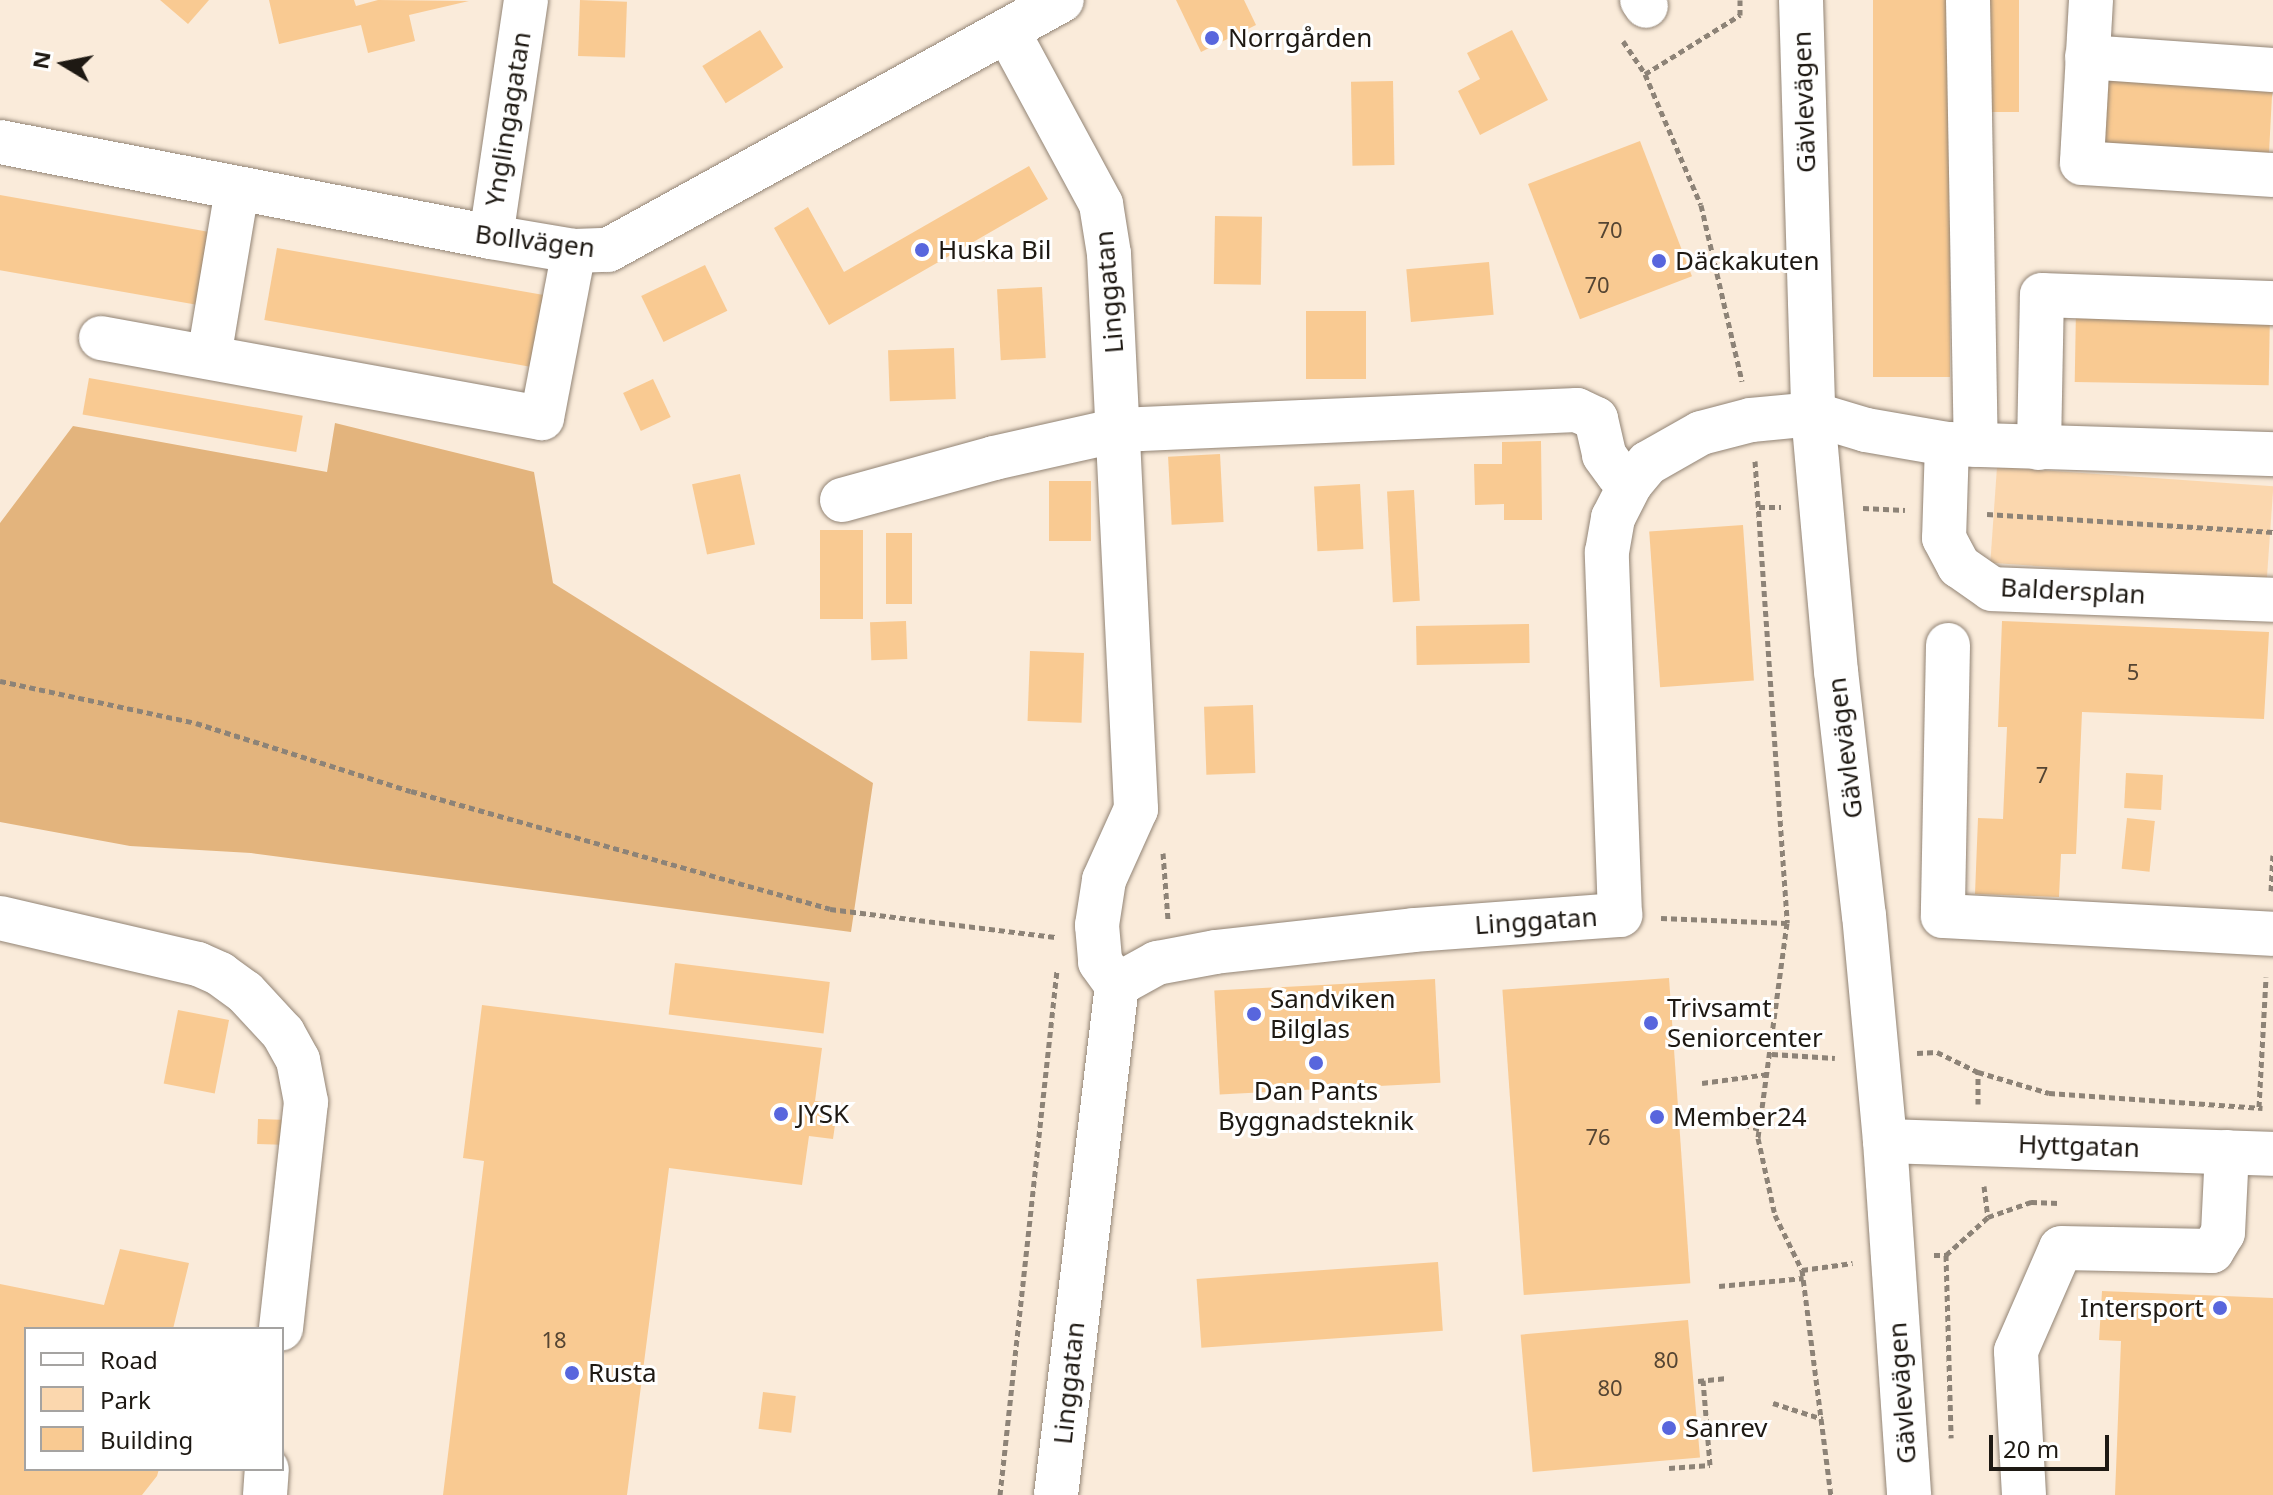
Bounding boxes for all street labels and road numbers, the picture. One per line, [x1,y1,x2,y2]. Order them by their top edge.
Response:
street label: Ynglingagatan [479,29,537,209]
street label: Gävlevägen [1786,30,1822,174]
street label: Bollvägen [473,218,597,264]
street label: Linggatan [1088,229,1130,355]
street label: Baldersplan [2000,572,2146,610]
street label: Gävlevägen [1821,676,1869,820]
street label: Linggatan [1474,901,1598,941]
street label: Hyttgatan [2018,1128,2140,1164]
street label: Linggatan [1047,1320,1091,1446]
street label: Gävlevägen [1881,1321,1923,1465]

